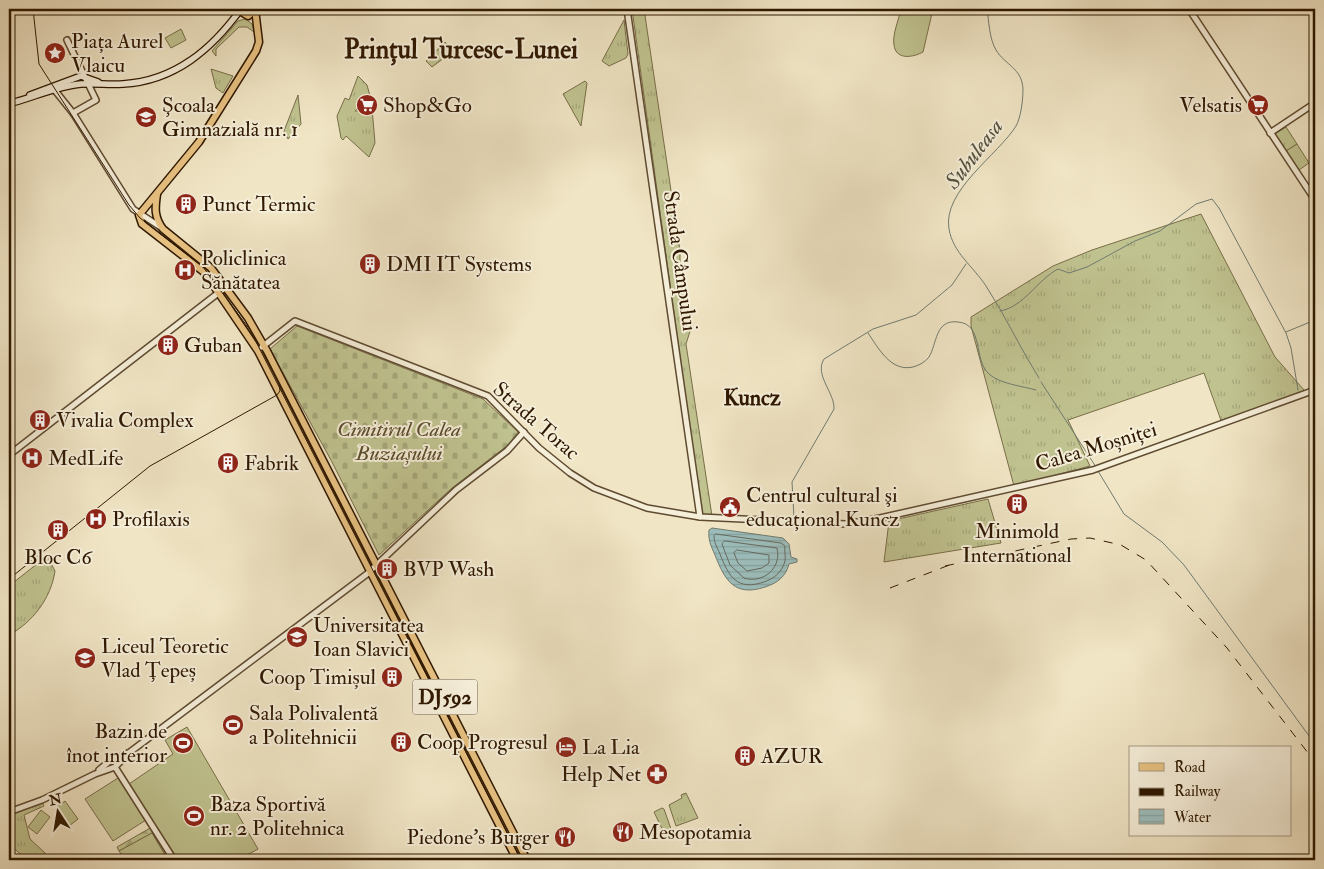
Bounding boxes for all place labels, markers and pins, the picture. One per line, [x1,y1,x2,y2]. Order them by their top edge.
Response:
place label: Piața Aurel Vlaicu [71,28,164,79]
place icon: Piața Aurel Vlaicu [43,41,67,65]
place label: Școala Gimnazială nr. 1 [162,92,298,143]
place label: Shop&Go [383,92,472,119]
place label: Velsatis [1179,92,1242,119]
supermarket icon: Shop&Go [355,93,379,117]
supermarket icon: Velsatis [1246,93,1270,117]
school or university icon: Școala Gimnazială nr. 1 [134,105,158,129]
place label: Punct Termic [202,191,316,218]
building icon: Punct Termic [174,192,198,216]
place label: Policlinica Sănătatea [201,245,287,296]
place label: DMI IT Systems [386,251,532,278]
building icon: DMI IT Systems [358,252,382,276]
hospital icon: Policlinica Sănătatea [173,258,197,282]
place label: Guban [184,332,242,359]
building icon: Guban [156,333,180,357]
place label: Vivalia Complex [56,407,194,434]
building icon: Vivalia Complex [28,408,52,432]
place label: MedLife [48,445,124,472]
hospital icon: MedLife [20,446,44,470]
place label: Fabrik [244,450,299,477]
building icon: Fabrik [216,451,240,475]
place label: Centrul cultural şi educaţional Kuncz [746,482,899,533]
building icon: Minimold International [1005,492,1029,516]
public building icon: Centrul cultural şi educaţional Kuncz [718,495,742,519]
place label: Profilaxis [112,506,190,533]
hospital icon: Profilaxis [84,507,108,531]
building icon: Bloc C6 [46,518,70,542]
place label: Minimold International [962,518,1072,569]
place label: Bloc C6 [24,544,93,571]
place label: BVP Wash [403,556,494,583]
building icon: BVP Wash [375,557,399,581]
place label: Universitatea Ioan Slavici [313,612,425,663]
school or university icon: Universitatea Ioan Slavici [285,625,309,649]
place label: Liceul Teoretic Vlad Țepeș [101,633,229,684]
school or university icon: Liceul Teoretic Vlad Țepeș [73,646,97,670]
place label: Coop Timișul [259,664,377,691]
building icon: Coop Timișul [380,665,404,689]
place label: Sala Polivalentă a Politehnicii [249,700,379,751]
sports icon: Sala Polivalentă a Politehnicii [221,713,245,737]
place label: Bazin de înot interior [66,718,167,769]
place label: Coop Progresul [417,729,549,756]
building icon: Coop Progresul [389,730,413,754]
sports icon: Bazin de înot interior [171,731,195,755]
place label: La Lia [582,734,640,761]
hotel icon: La Lia [554,735,578,759]
place label: AZUR [760,743,824,770]
building icon: AZUR [733,744,757,768]
place label: Help Net [561,761,641,788]
pharmacy icon: Help Net [645,762,669,786]
place label: Baza Sportivă nr. 2 Politehnica [210,791,345,842]
sports icon: Baza Sportivă nr. 2 Politehnica [182,804,206,828]
place label: Mesopotamia [639,819,752,846]
restaurant icon: Mesopotamia [611,820,635,844]
place label: Piedone's Burger [407,824,549,851]
restaurant icon: Piedone's Burger [553,825,577,849]

